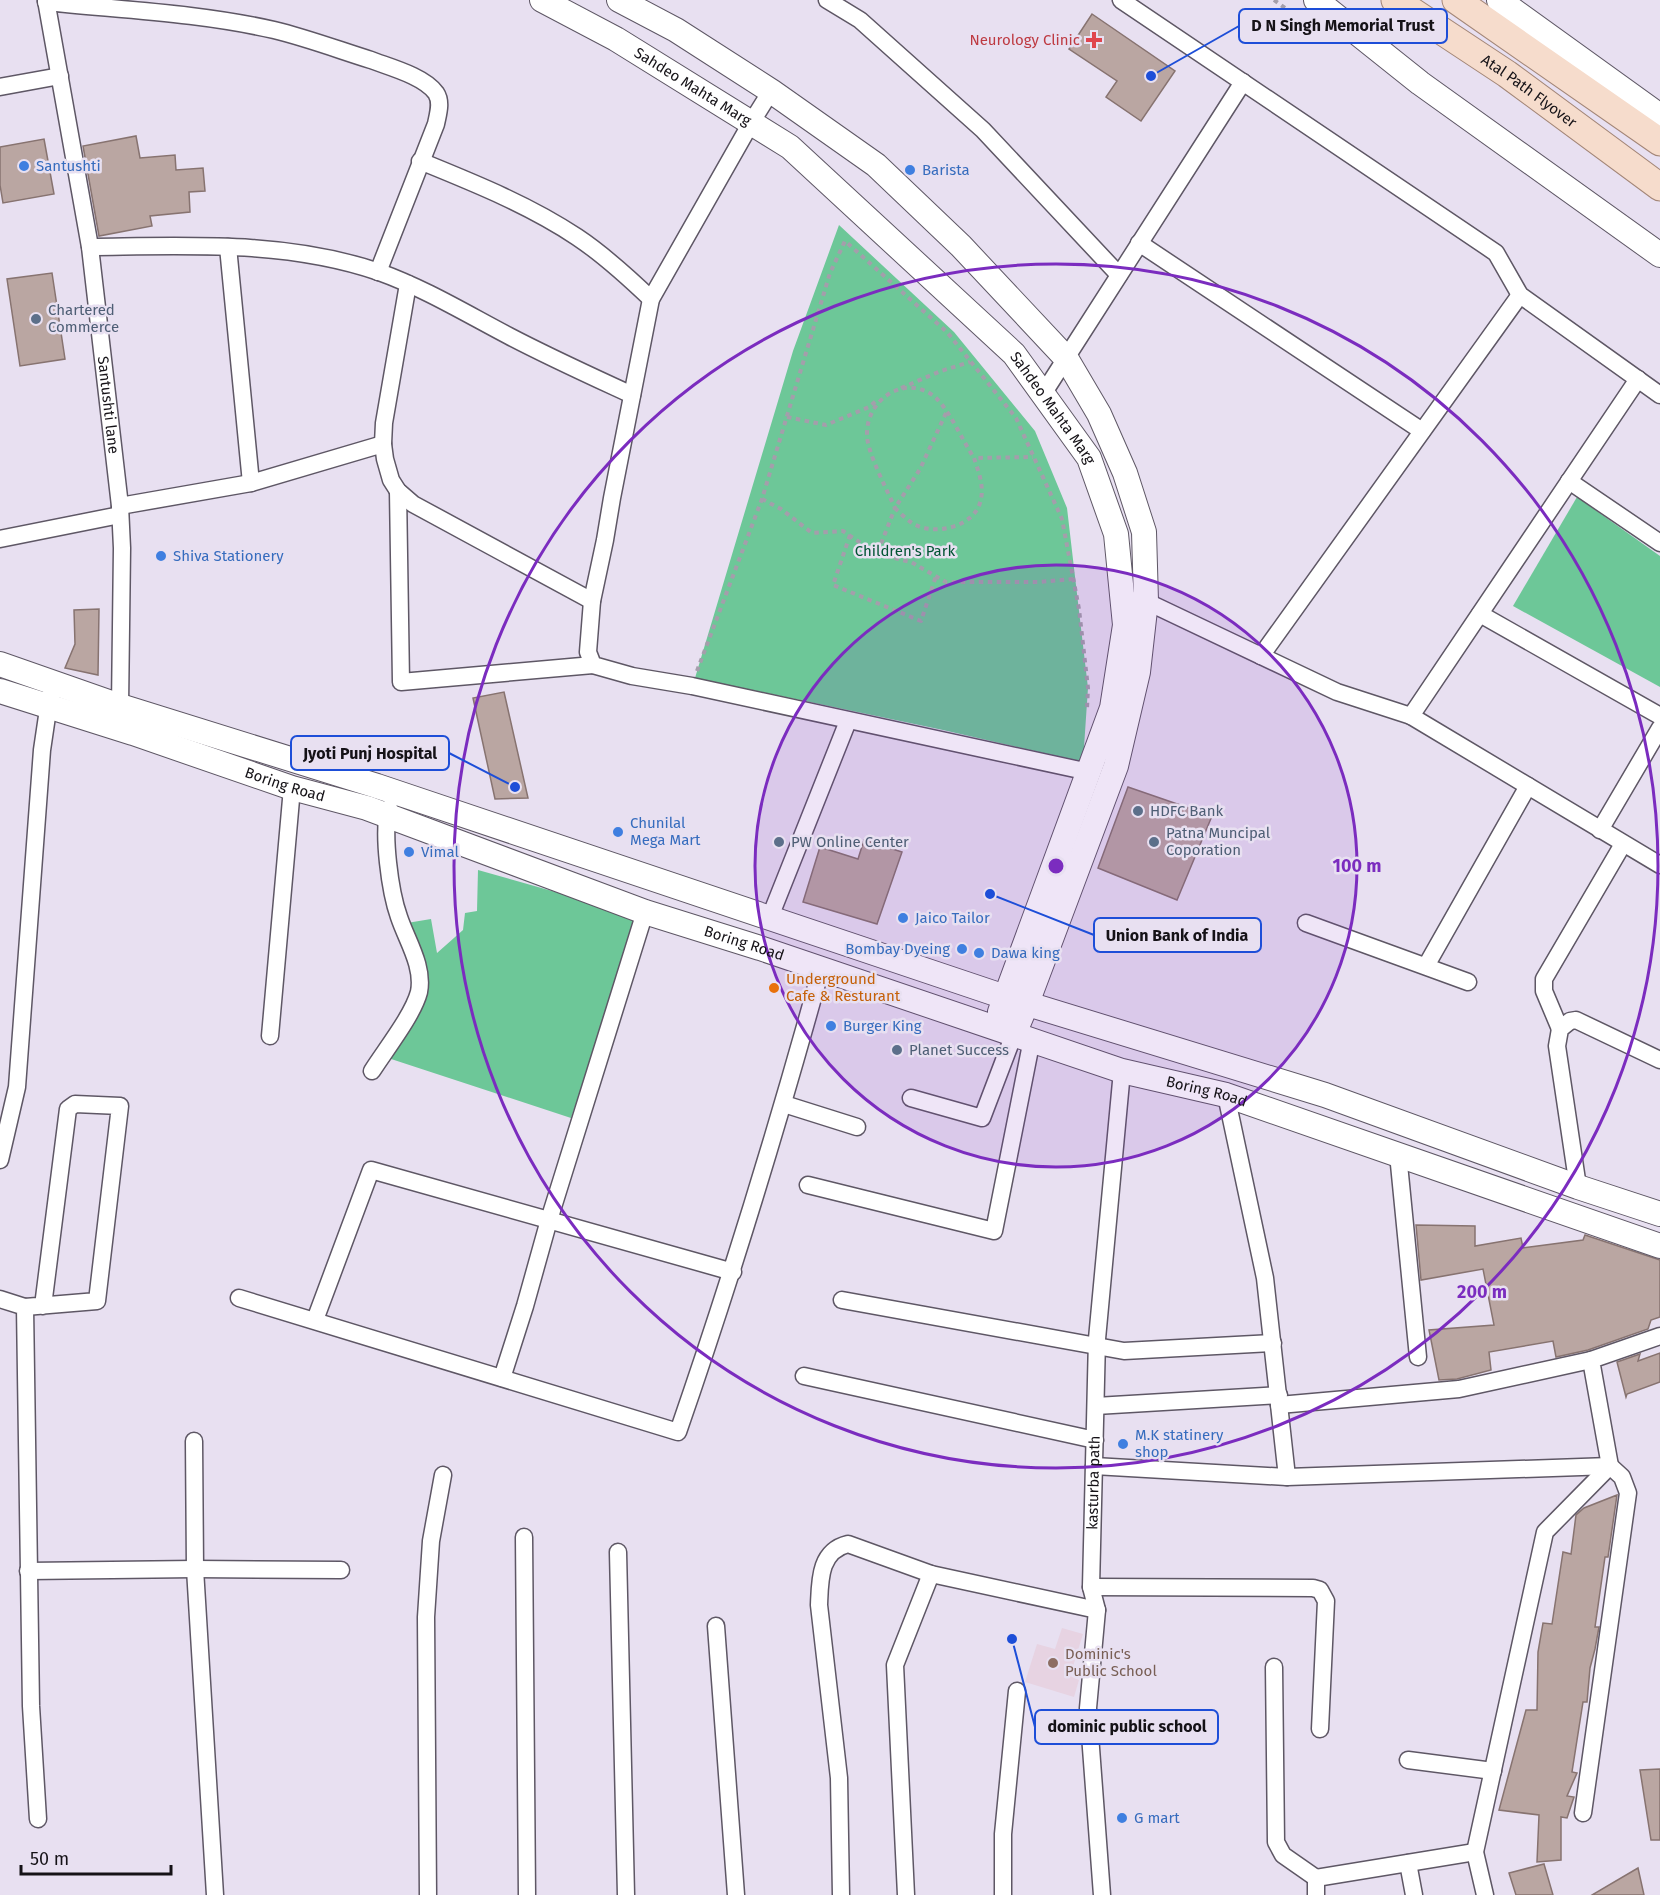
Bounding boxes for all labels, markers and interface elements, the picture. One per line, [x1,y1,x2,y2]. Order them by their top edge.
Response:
callout: D N Singh Memorial Trust [1239,9,1447,43]
text: D N Singh Memorial Trust [1251,16,1435,35]
place label: Neurology Clinic [969,31,1080,49]
marker: Neurology Clinic [1085,31,1103,49]
street label: Sahdeo Mahta Marg [631,44,755,130]
street label: Atal Path Flyover [1478,51,1580,132]
place label: Santushti [36,157,101,175]
marker: Santushti [17,159,31,173]
place label: Barista [922,161,970,179]
marker: Barista [903,163,917,177]
place label: Chartered Commerce [48,301,119,336]
marker: Chartered Commerce [29,312,43,326]
street label: Sahdeo Mahta Marg [1006,348,1099,466]
street label: Santushti lane [94,355,123,455]
park label: Children's Park [855,542,955,560]
place label: Shiva Stationery [173,547,284,565]
marker: Shiva Stationery [154,549,168,563]
callout: Jyoti Punj Hospital [291,736,449,770]
text: Jyoti Punj Hospital [302,744,437,763]
street label: Boring Road [242,763,327,805]
place label: HDFC Bank [1150,802,1223,820]
marker: HDFC Bank [1131,804,1145,818]
place label: Chunilal Mega Mart [630,814,701,849]
place label: Patna Muncipal Coporation [1166,824,1271,859]
marker: Chunilal Mega Mart [611,825,625,839]
place label: PW Online Center [791,833,909,851]
marker: PW Online Center [772,835,786,849]
marker: Patna Muncipal Coporation [1147,835,1161,849]
place label: Vimal [421,843,459,861]
marker: Vimal [402,845,416,859]
text: 100 m [1333,855,1381,877]
centre of rings [1046,856,1066,876]
place label: Jaico Tailor [915,909,990,927]
marker: Jaico Tailor [896,911,910,925]
callout: Union Bank of India [1094,918,1261,952]
street label: Boring Road [702,922,786,965]
text: Union Bank of India [1106,926,1249,945]
place label: Bombay Dyeing [845,940,950,958]
marker: Bombay Dyeing [955,942,969,956]
place label: Dawa king [991,944,1060,962]
marker: Dawa king [972,946,986,960]
place label: Underground Cafe & Resturant [786,970,901,1005]
marker: Underground Cafe & Resturant [767,981,781,995]
place label: Burger King [843,1017,922,1035]
marker: Burger King [824,1019,838,1033]
place label: Planet Success [909,1041,1009,1059]
marker: Planet Success [890,1043,904,1057]
street label: Boring Road [1164,1072,1250,1111]
text: 200 m [1457,1281,1507,1303]
place label: M.K statinery shop [1135,1426,1224,1461]
street label: kasturba path [1083,1435,1104,1530]
marker: M.K statinery shop [1116,1437,1130,1451]
place label: Dominic's Public School [1065,1645,1157,1680]
marker: Dominic's Public School [1046,1656,1060,1670]
callout: dominic public school [1035,1710,1218,1744]
text: dominic public school [1047,1717,1207,1736]
place label: G mart [1134,1809,1180,1827]
marker: G mart [1115,1811,1129,1825]
scale bar [21,1838,171,1876]
text: 50 m [30,1848,69,1870]

